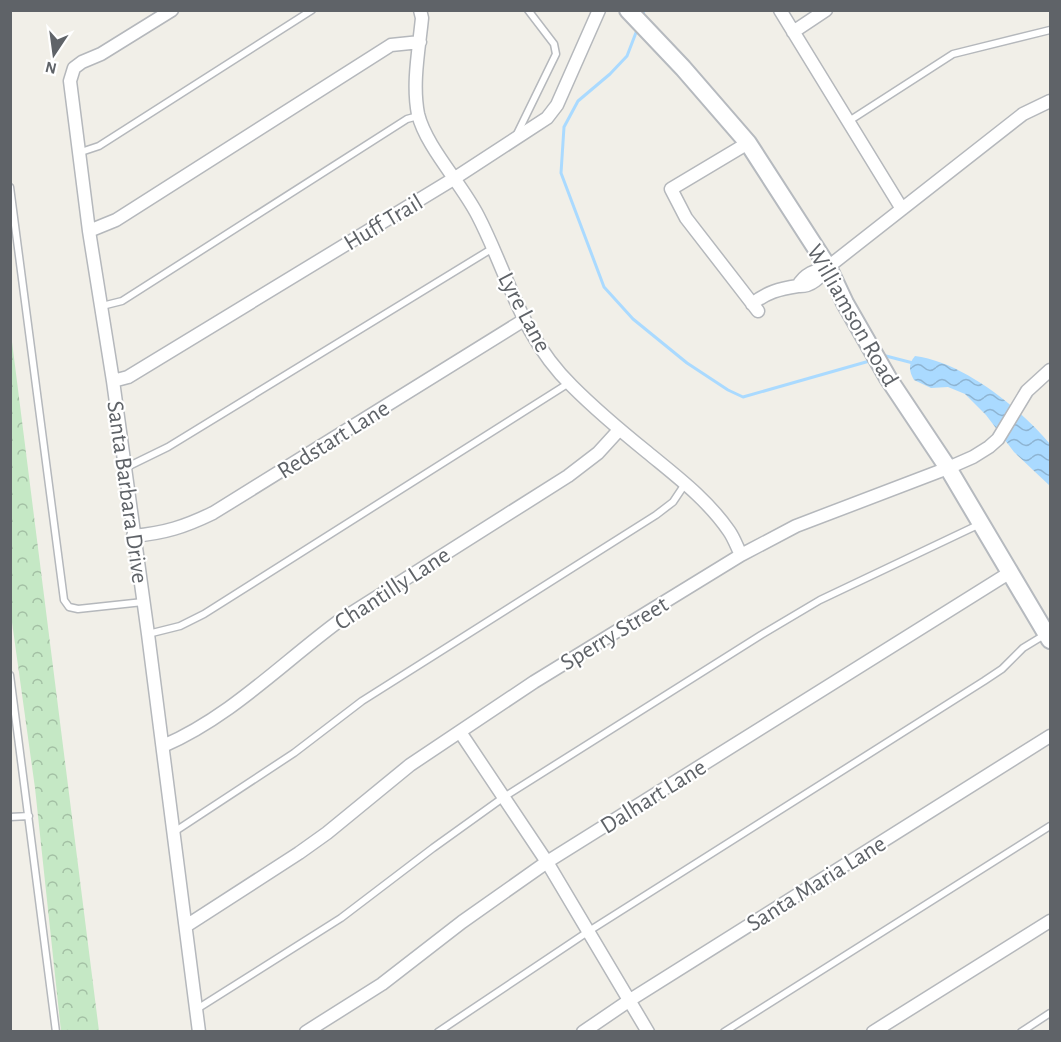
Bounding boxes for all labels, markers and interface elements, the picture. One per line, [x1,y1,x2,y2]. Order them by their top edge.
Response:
north arrow [24,24,84,84]
text: N [44,59,58,77]
street label: Huff Trail [340,190,427,256]
street label: Williamson Road [802,240,902,391]
street label: Lyre Lane [493,269,555,356]
street label: Redstart Lane [273,396,394,484]
street label: Santa Barbara Drive [102,399,152,585]
street label: Chantilly Lane [331,543,454,635]
street label: Sperry Street [556,592,673,675]
street label: Dalhart Lane [597,755,711,839]
street label: Santa Maria Lane [743,831,890,936]

